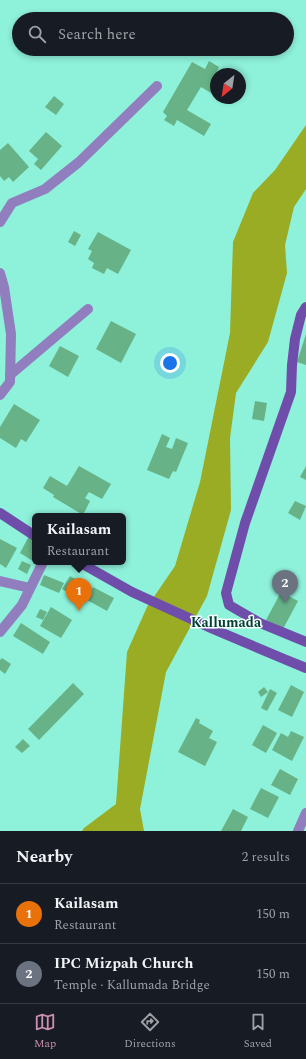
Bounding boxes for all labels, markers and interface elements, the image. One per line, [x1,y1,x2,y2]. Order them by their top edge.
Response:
search box [12,12,294,56]
icon: search [26,23,48,45]
text: Search here [58,23,136,46]
north arrow [210,68,246,104]
your location [160,353,180,373]
popup [32,513,126,565]
text: Kailasam [47,518,111,541]
text: Restaurant [47,541,109,561]
pin: 2 [272,570,298,603]
pin: 1 [66,578,92,611]
district label: Kallumada [191,612,262,633]
text: Nearby [16,844,72,870]
text: 2 results [242,847,290,867]
text: Kailasam [54,892,119,915]
text: 1 [25,904,33,924]
text: 150 m [256,904,290,924]
text: Restaurant [54,915,116,935]
text: IPC Mizpah Church [54,952,193,975]
text: 2 [25,964,33,984]
text: 150 m [256,964,290,984]
text: Temple · Kallumada Bridge [54,975,210,995]
tab: Map [34,1011,56,1052]
tab: Directions [124,1011,176,1052]
tab: Saved [244,1011,272,1052]

